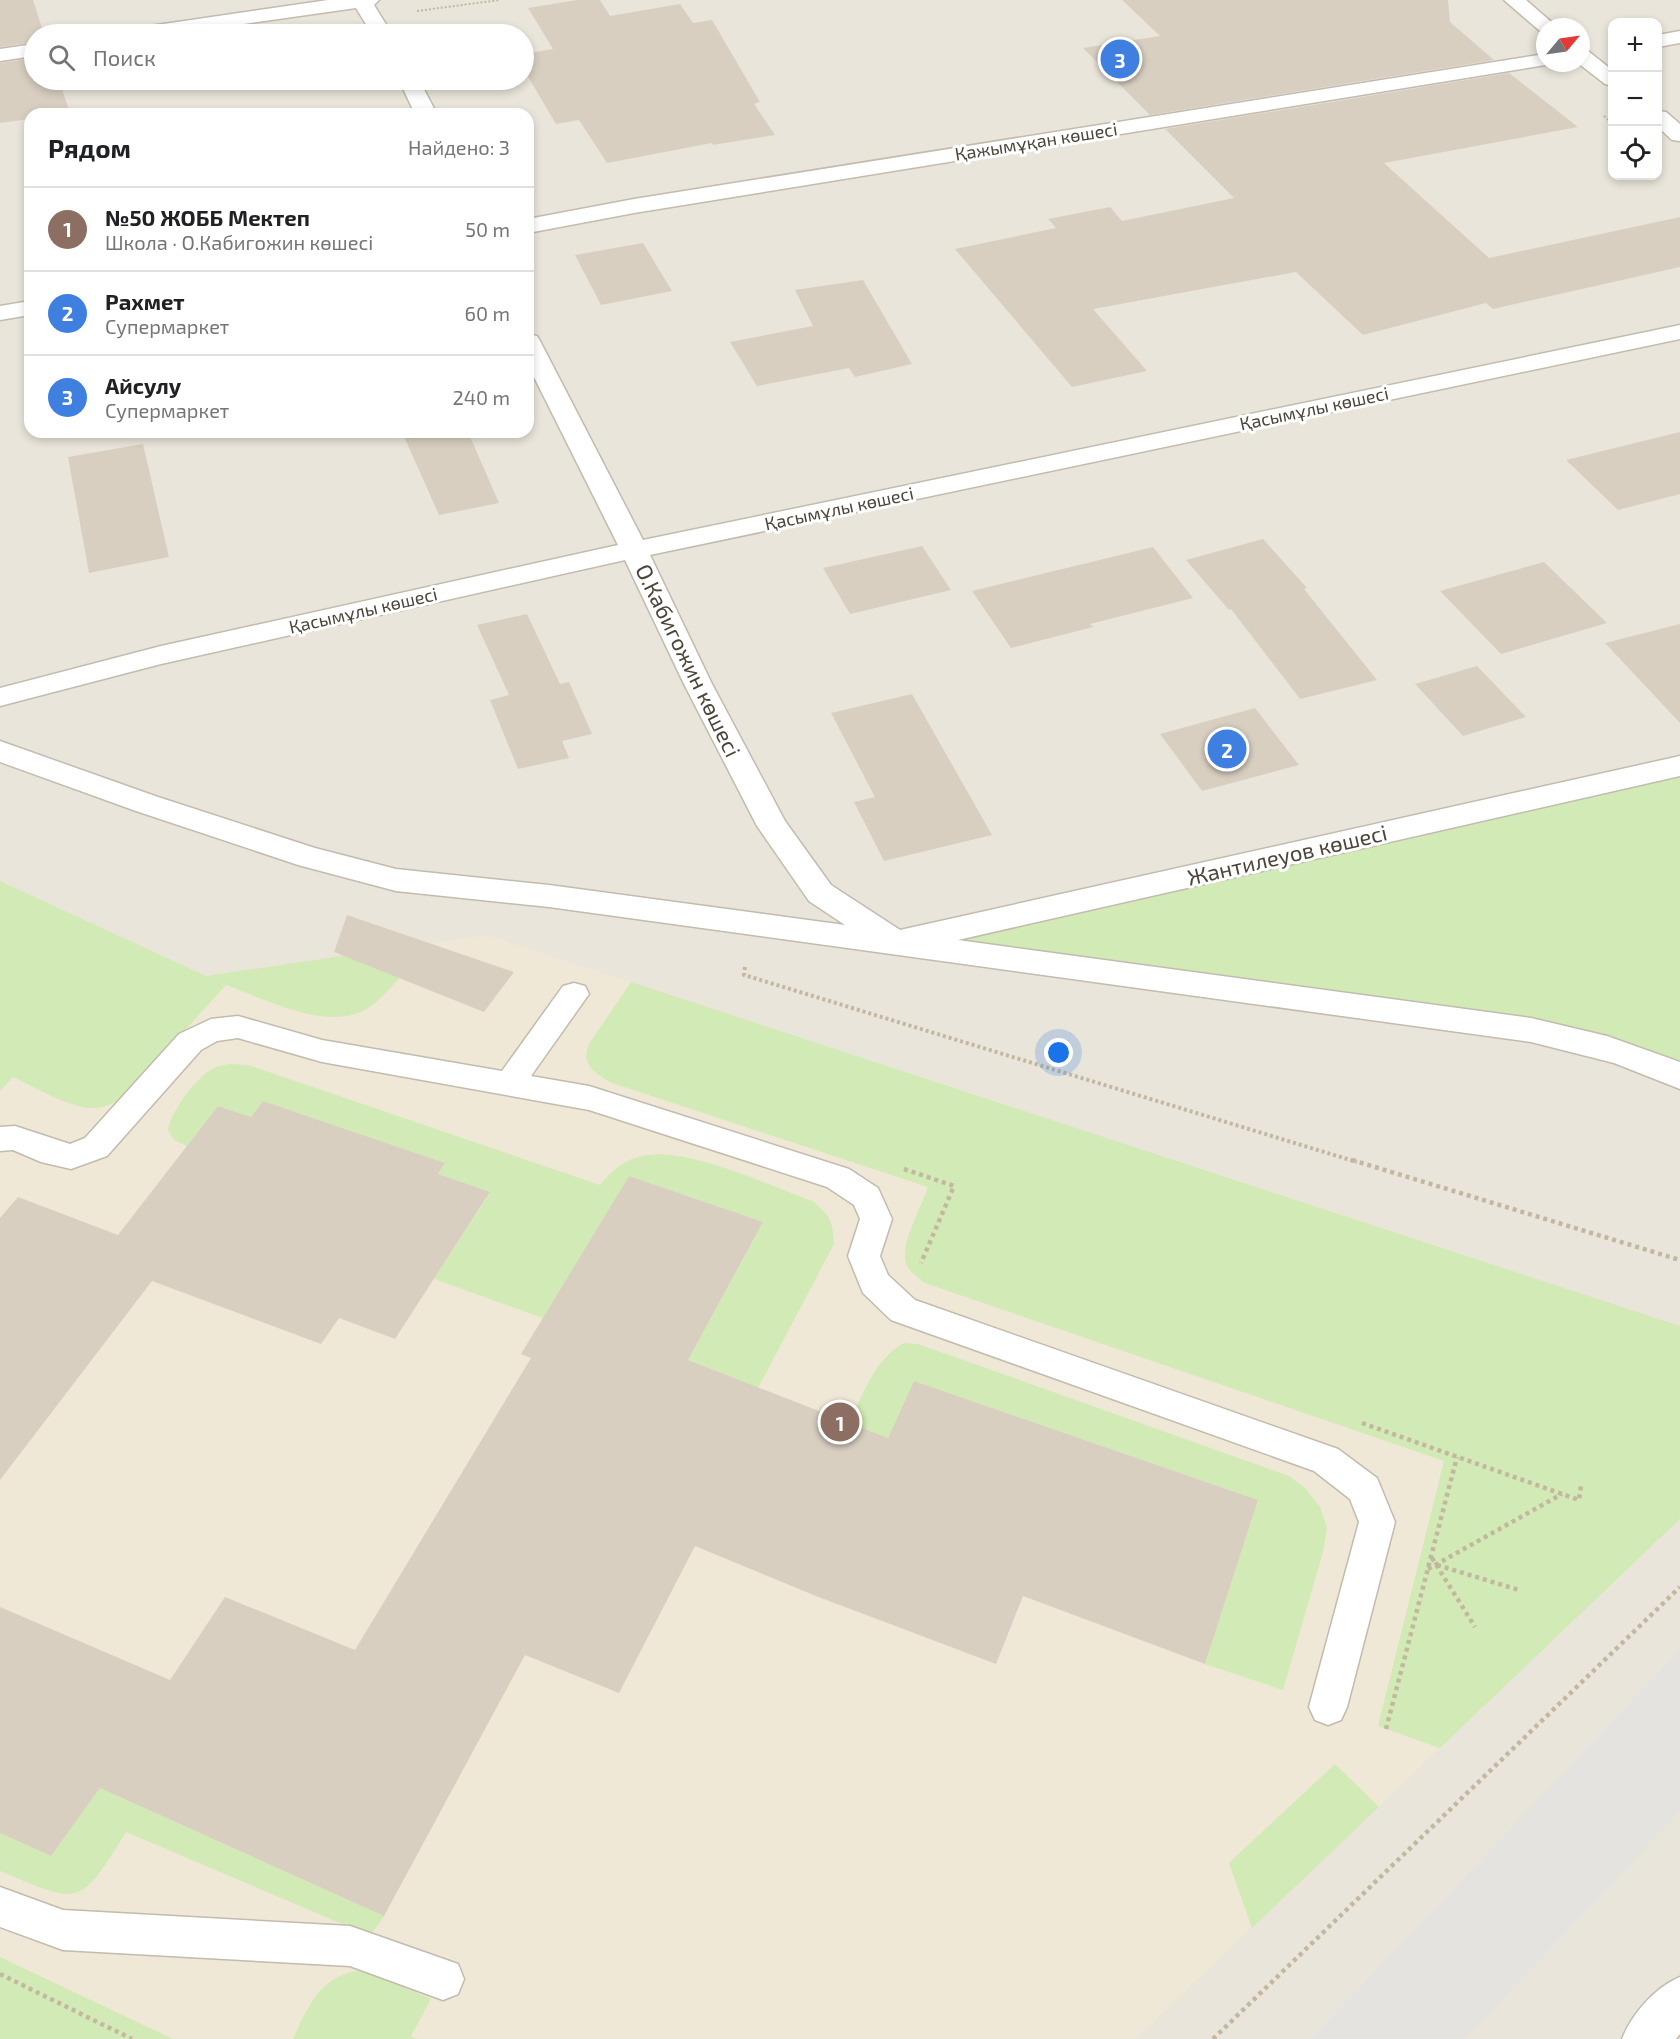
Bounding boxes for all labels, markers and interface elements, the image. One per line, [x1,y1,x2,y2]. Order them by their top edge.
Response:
north arrow [1536,18,1590,72]
map controls [1608,18,1662,180]
button: + [1608,18,1662,72]
search box [24,24,534,90]
pin: 3 [1100,36,1140,82]
icon: search [45,41,78,74]
text: Поиск [93,44,156,70]
button: − [1608,72,1662,126]
street label: Қажымұқан көшесі [953,117,1119,165]
button: locate [1608,126,1662,180]
text: Рядом [48,132,131,163]
text: Найдено: 3 [408,135,510,159]
text: №50 ЖОББ Мектеп [105,204,310,230]
text: 1 [63,217,72,241]
text: 50 m [465,217,510,241]
text: Школа · О.Кабигожин көшесі [105,230,373,254]
text: Рахмет [105,288,185,314]
text: 2 [62,301,73,325]
text: 60 m [465,301,510,325]
text: Супермаркет [105,314,229,338]
text: Айсулу [105,372,181,398]
street label: Қасымұлы көшесі [1238,381,1390,435]
text: 3 [62,385,73,409]
text: 240 m [452,385,510,409]
text: Супермаркет [105,398,229,422]
street label: Қасымұлы көшесі [763,481,915,535]
street label: О.Кабигожин көшесі [631,559,747,761]
street label: Қасымұлы көшесі [287,582,439,638]
pin: 2 [1208,726,1246,771]
street label: Жантилеуов көшесі [1185,818,1390,891]
your location [1044,1038,1073,1067]
pin: 1 [820,1400,860,1444]

